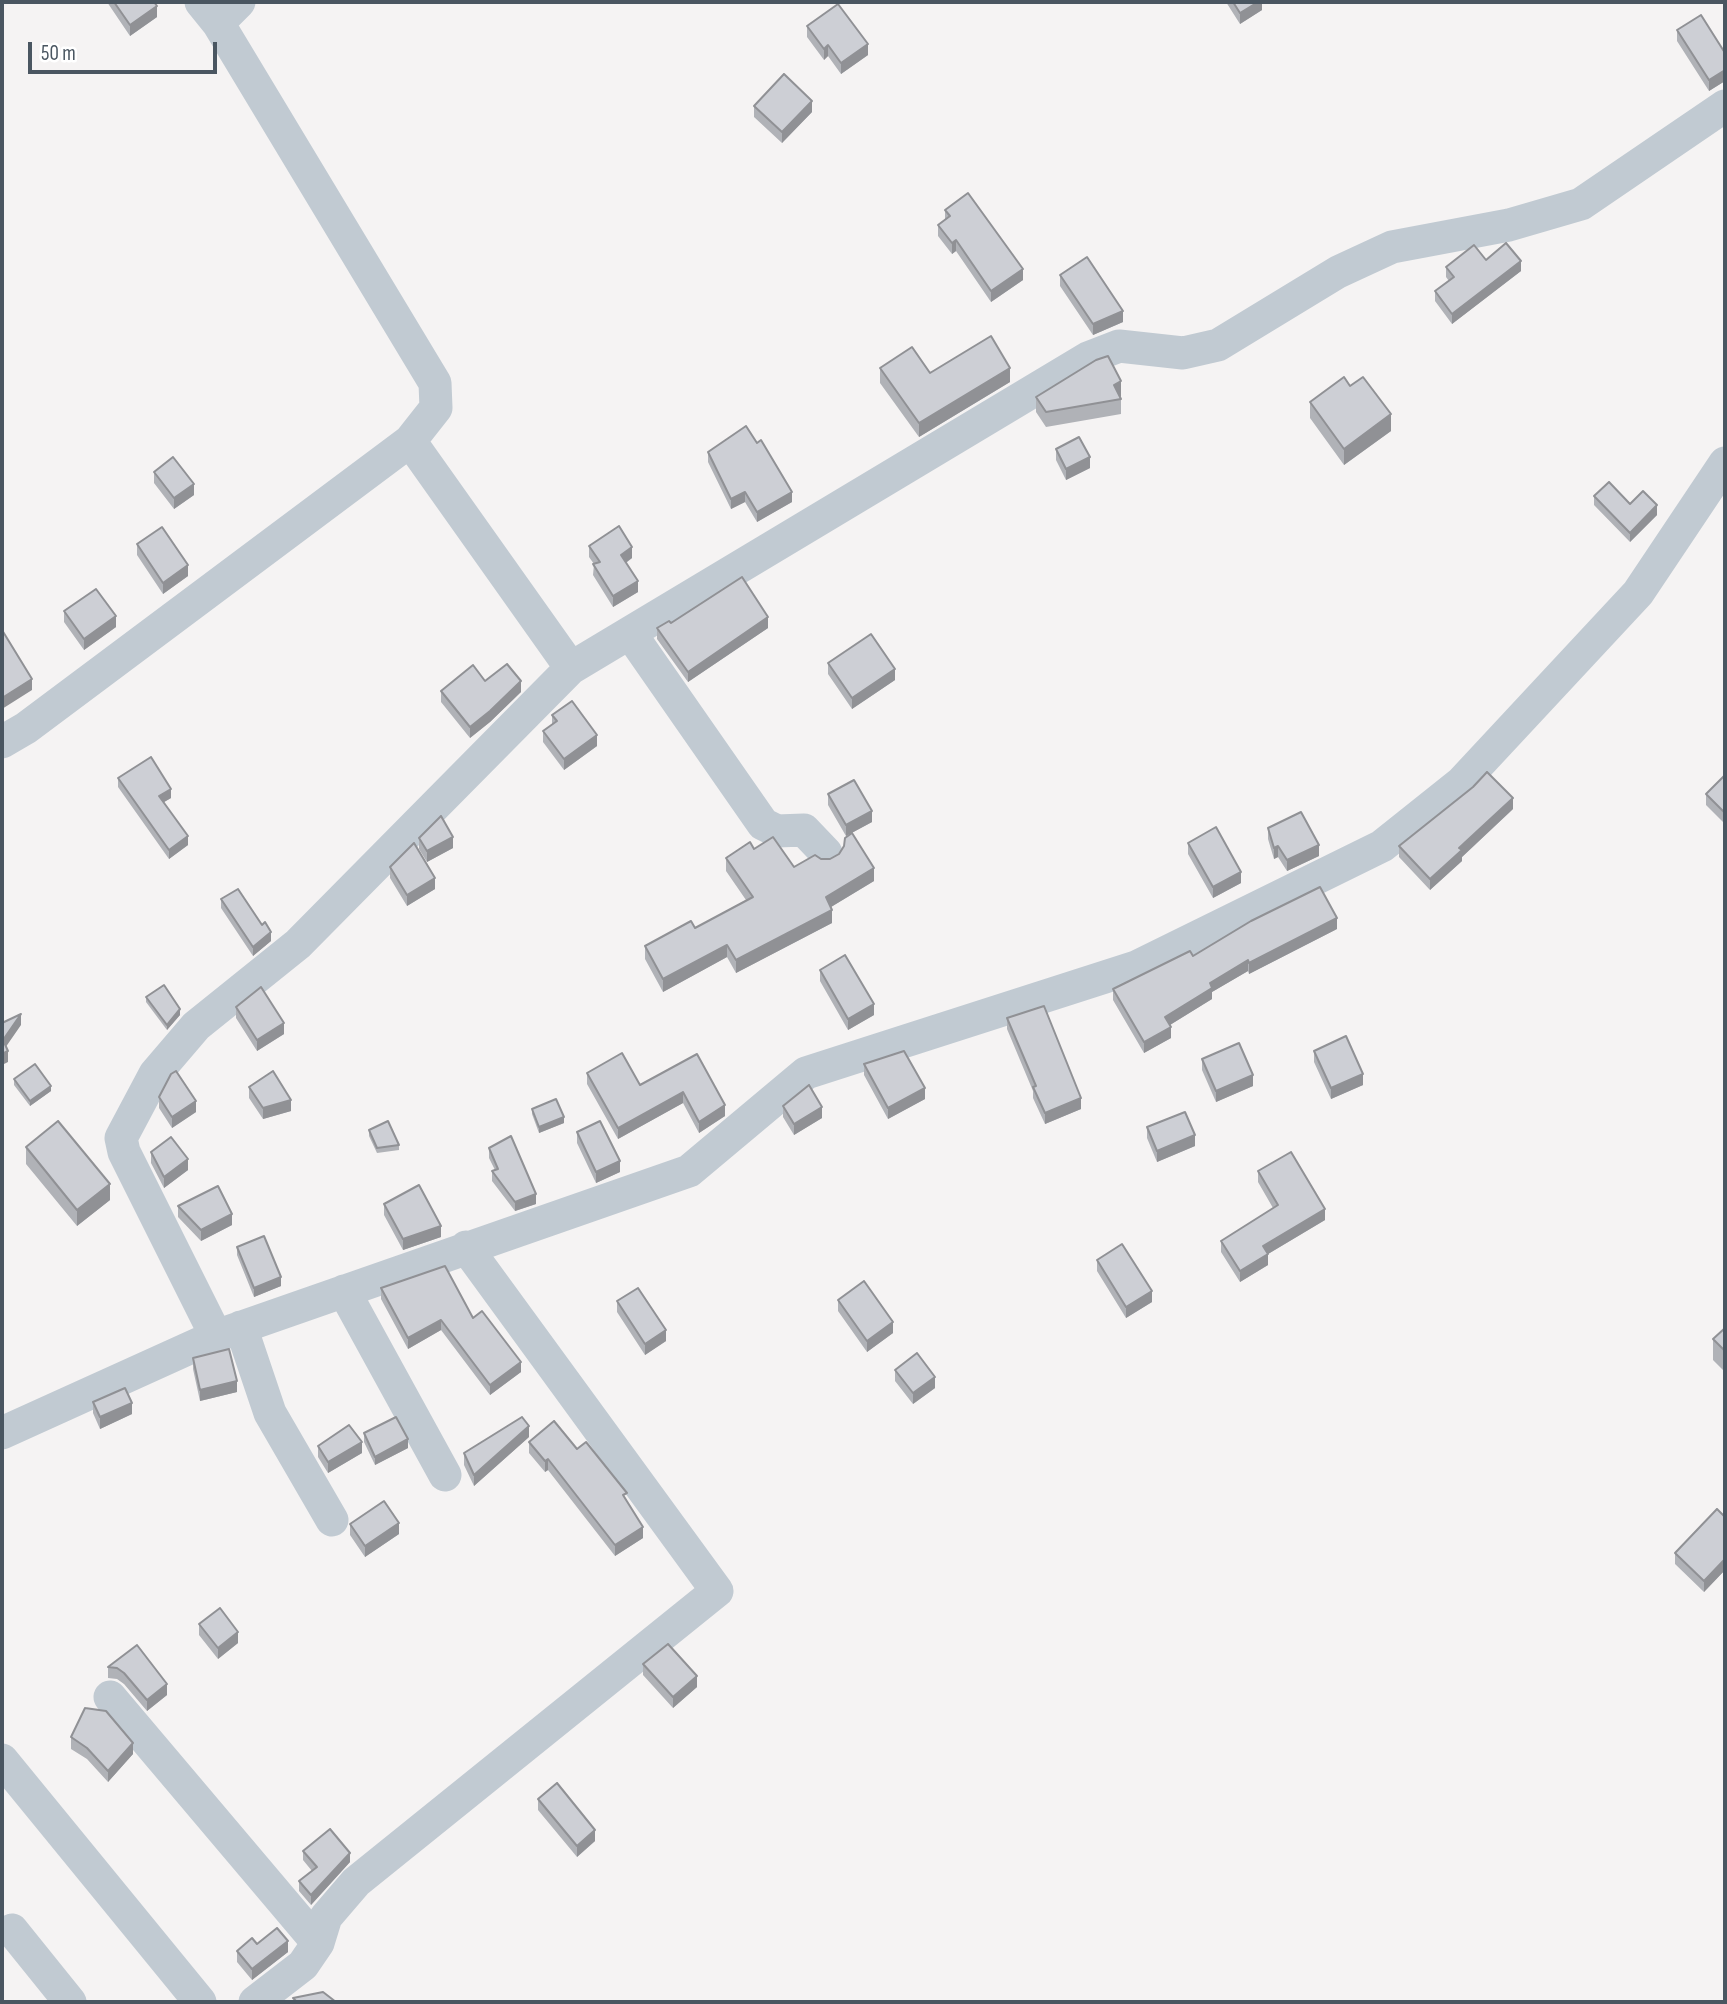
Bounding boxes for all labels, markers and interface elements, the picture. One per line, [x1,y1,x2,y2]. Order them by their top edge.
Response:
scale bar [32,28,220,72]
text: 50 m [41,41,76,66]

